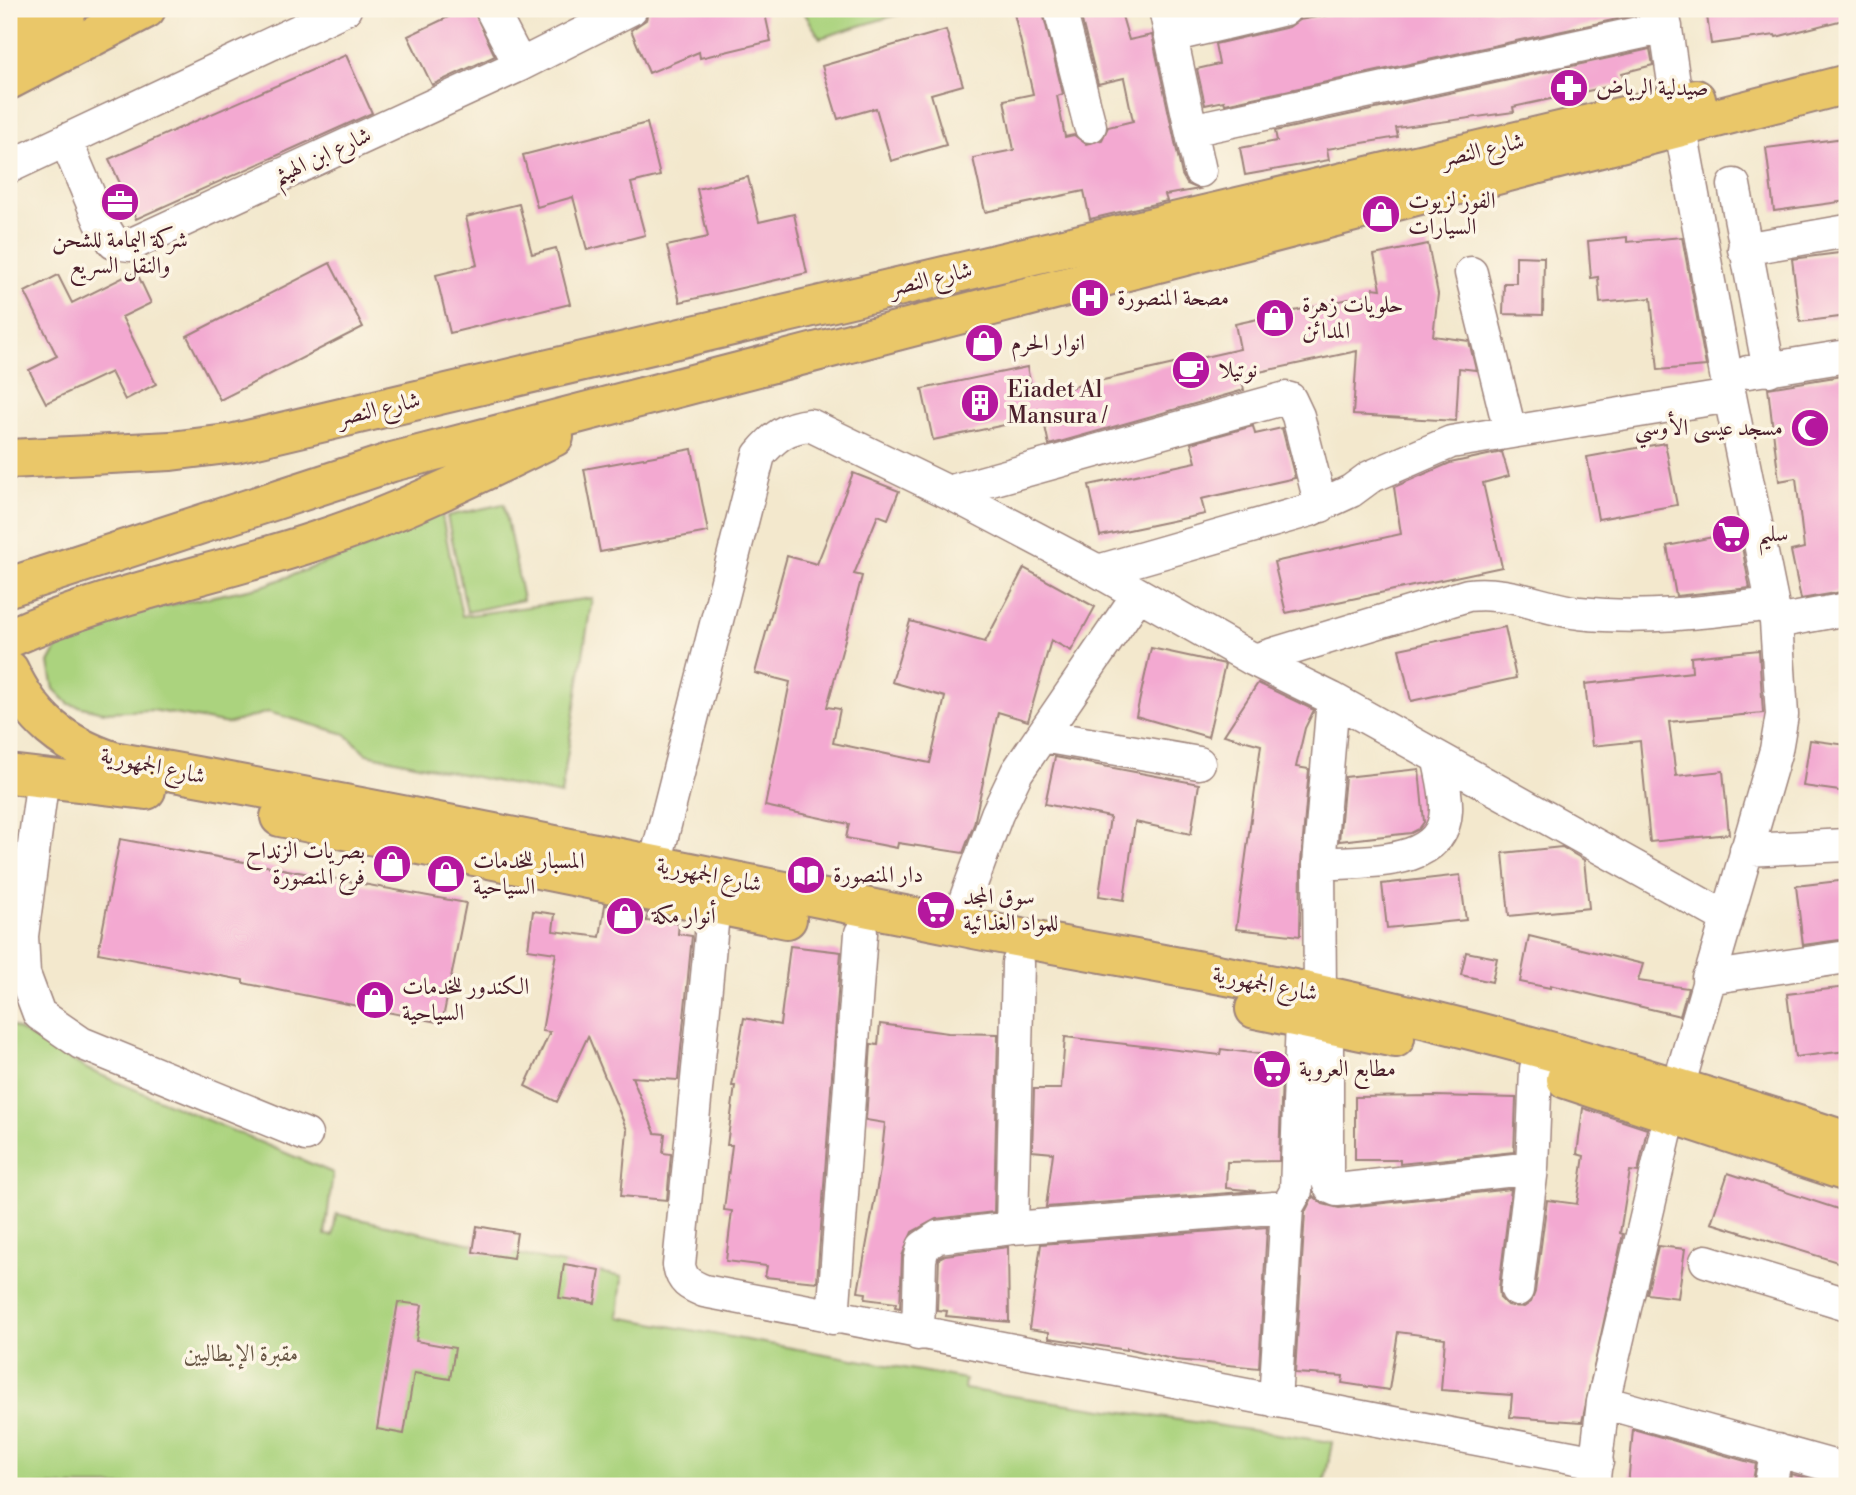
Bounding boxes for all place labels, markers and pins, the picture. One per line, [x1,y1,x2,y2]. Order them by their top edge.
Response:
pharmacy icon: صيدلية الرياض [1548,67,1590,109]
place label: صيدلية الرياض [1596,74,1709,102]
office icon: شركة اليمامة للشحن والنقل السريع [99,181,141,223]
place label: الفوز لزيوت السيارات [1408,187,1496,241]
shop icon: الفوز لزيوت السيارات [1360,193,1402,235]
place label: شركة اليمامة للشحن والنقل السريع [52,225,188,286]
hospital icon: مصحة المنصورة [1069,277,1111,319]
place label: مصحة المنصورة [1117,284,1229,312]
place label: حلويات زهرة المدائن [1302,291,1404,345]
shop icon: حلويات زهرة المدائن [1254,297,1296,339]
shop icon: انوار الحرم [963,322,1005,364]
place label: انوار الحرم [1011,329,1085,362]
cafe icon: نوتيلا [1170,349,1212,391]
place label: نوتيلا [1218,356,1257,384]
place label: Eiadet Al Mansura / [1007,376,1108,430]
building icon: Eiadet Al Mansura / [959,382,1001,424]
mosque icon: مسجد عيسى الأوسي [1789,407,1831,449]
place label: مسجد عيسى الأوسي [1635,411,1783,449]
supermarket icon: سليم [1710,513,1752,555]
place label: سليم [1758,520,1788,556]
place label: بصريات الزنداح فرع المنصورة [246,837,365,896]
shop icon: بصريات الزنداح فرع المنصورة [371,843,413,885]
place label: المسبار للخدمات السياحية [473,847,585,901]
shop icon: المسبار للخدمات السياحية [425,853,467,895]
library icon: دار المنصورة [785,854,827,896]
place label: دار المنصورة [833,861,923,889]
place label: سوق المجد للمواد الغذائية [963,883,1058,937]
supermarket icon: سوق المجد للمواد الغذائية [915,889,957,931]
shop icon: أنوار مكة [604,895,646,937]
place label: أنوار مكة [651,899,717,930]
place label: الكندور للخدمات السياحية [402,973,529,1027]
shop icon: الكندور للخدمات السياحية [354,979,396,1021]
supermarket icon: مطابع العروبة [1251,1048,1293,1090]
place label: مطابع العروبة [1299,1055,1396,1089]

